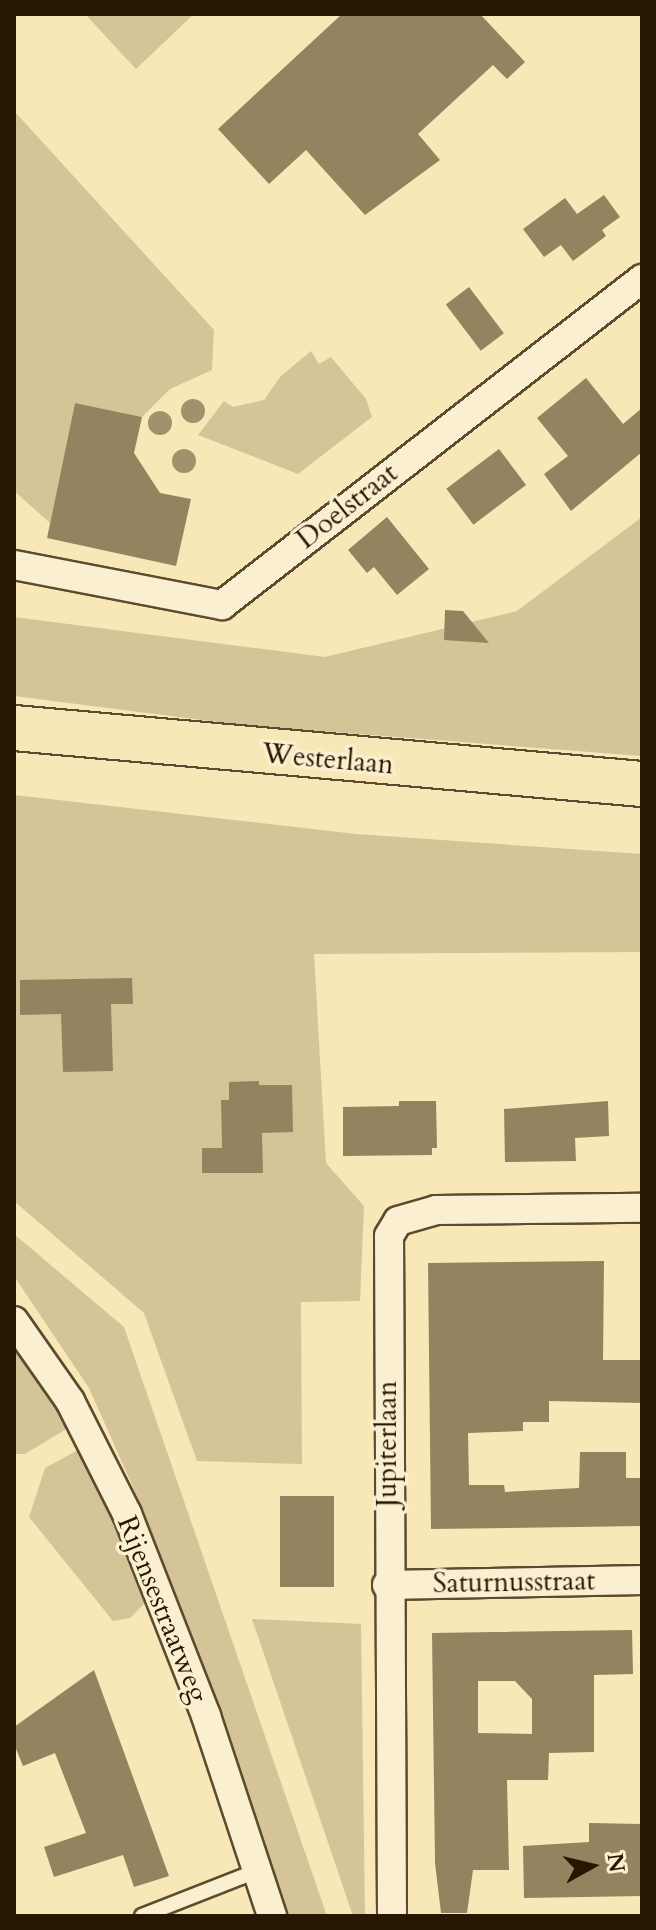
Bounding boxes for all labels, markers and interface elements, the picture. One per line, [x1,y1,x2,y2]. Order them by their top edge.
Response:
street label: Doelstraat [290,456,404,556]
street label: Westerlaan [261,737,395,781]
street label: Jupiterlaan [370,1381,404,1507]
street label: Rijensestraatweg [110,1511,216,1707]
street label: Saturnusstraat [432,1564,596,1600]
north arrow [552,1826,632,1906]
text: N [600,1851,632,1874]

